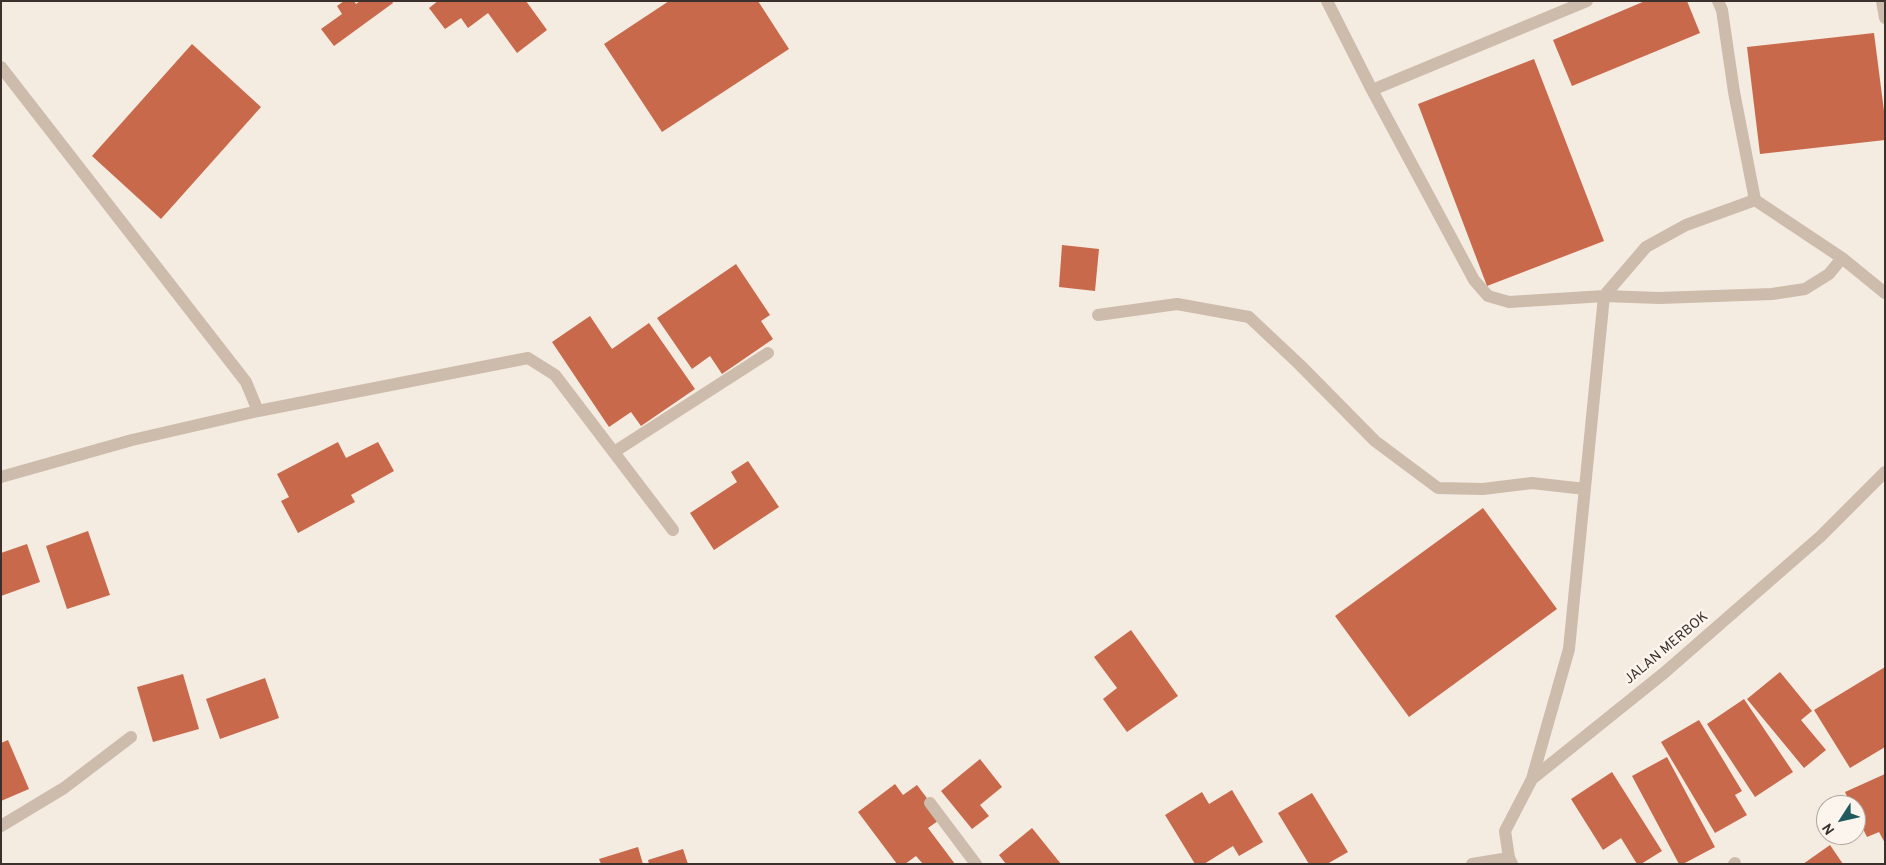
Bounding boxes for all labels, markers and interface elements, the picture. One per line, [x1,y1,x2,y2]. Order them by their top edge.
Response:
street label: JALAN MERBOK [1622,609,1712,689]
north arrow [1816,795,1866,845]
text: N [1819,819,1839,837]

